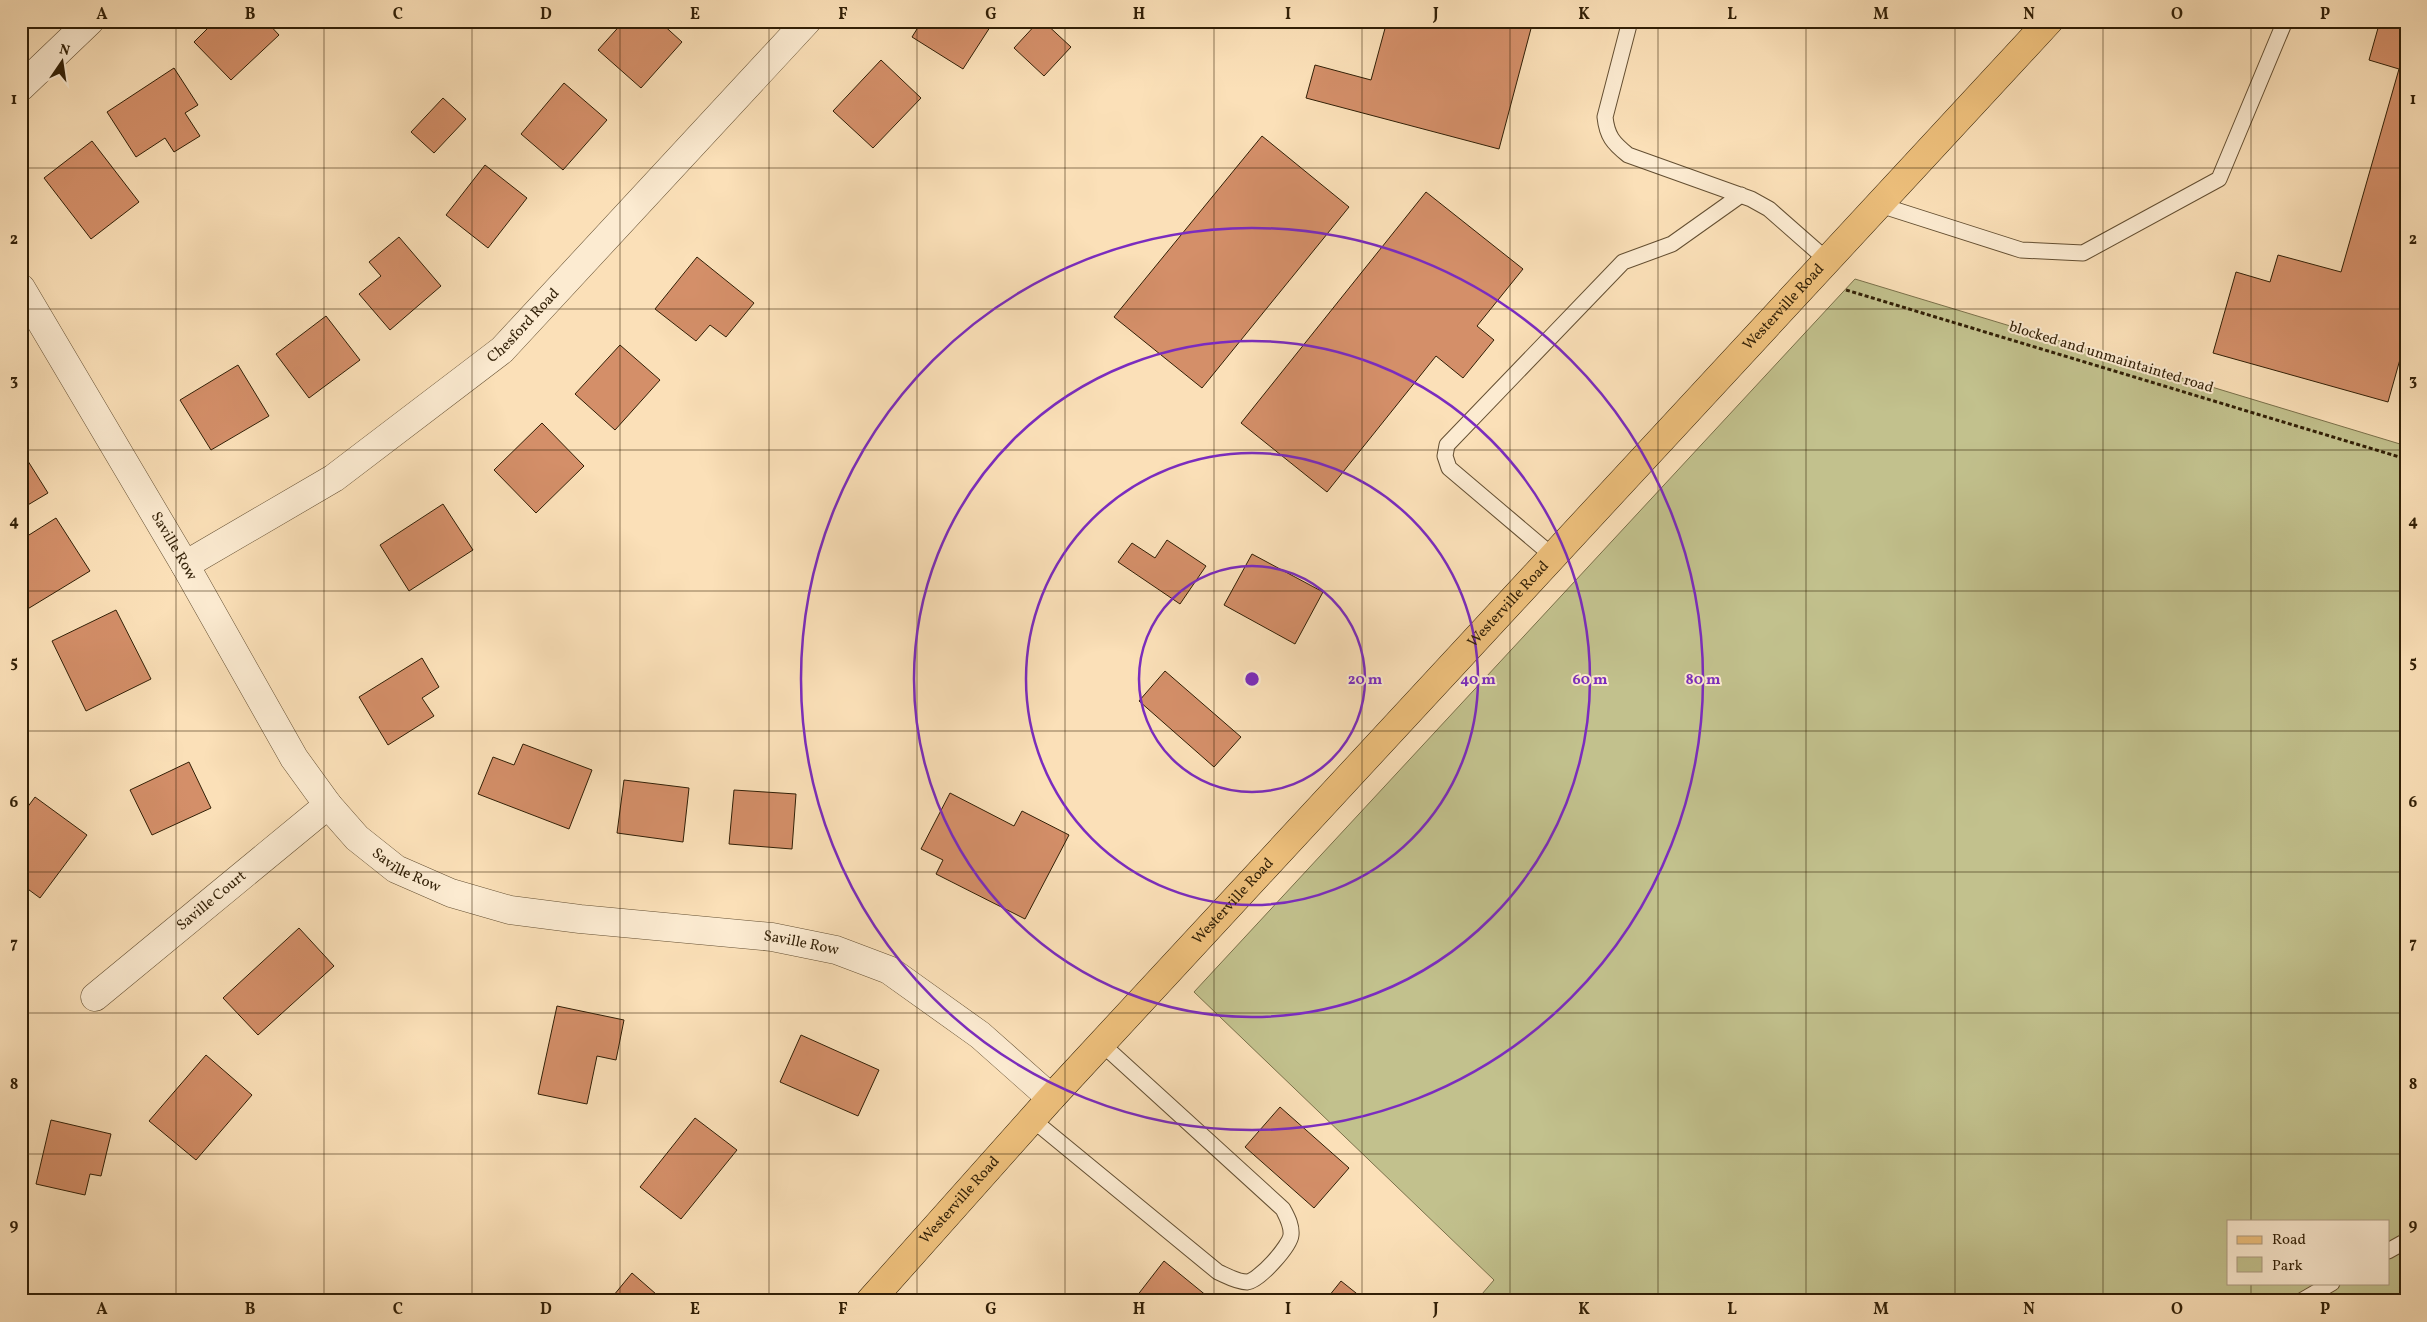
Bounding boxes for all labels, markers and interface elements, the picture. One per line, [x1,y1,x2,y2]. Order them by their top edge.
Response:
text: A [96,4,108,26]
text: B [245,4,256,26]
text: C [393,4,403,26]
text: D [540,4,552,26]
text: E [690,4,700,26]
text: F [838,4,848,26]
text: G [985,4,997,26]
text: H [1133,4,1145,26]
text: I [1285,4,1291,26]
text: J [1432,4,1439,26]
text: K [1578,4,1590,26]
text: L [1727,4,1737,26]
text: M [1873,4,1889,26]
text: N [2023,4,2035,26]
text: O [2171,4,2183,26]
text: P [2320,4,2330,26]
north arrow [38,38,88,88]
text: N [57,40,72,61]
text: 1 [11,89,17,111]
text: 1 [2410,89,2416,111]
text: 2 [10,229,18,251]
text: 2 [2409,229,2417,251]
street label: Westerville Road [1738,259,1829,355]
street label: Chesford Road [483,284,565,368]
street label: blocked and unmaintainted road [2006,317,2216,399]
text: 3 [10,370,18,392]
text: 3 [2409,370,2417,392]
street label: Saville Row [145,508,202,585]
text: 4 [9,511,19,533]
text: 4 [2408,511,2418,533]
street label: Westerville Road [1463,556,1554,652]
text: 5 [10,652,18,674]
text: 5 [2409,652,2417,674]
centre of rings [1243,670,1261,688]
text: 20 m [1348,670,1383,691]
text: 40 m [1460,670,1496,691]
text: 60 m [1573,670,1608,691]
text: 80 m [1686,670,1721,691]
text: 6 [10,792,19,814]
text: 6 [2409,792,2418,814]
street label: Saville Row [367,843,444,898]
street label: Westerville Road [1188,853,1279,949]
street label: Saville Court [172,866,251,936]
street label: Saville Row [763,926,841,961]
text: 7 [10,933,18,955]
text: 7 [2409,933,2417,955]
text: 8 [10,1074,18,1096]
text: 8 [2409,1074,2417,1096]
street label: Westerville Road [915,1152,1005,1249]
text: 9 [10,1215,19,1237]
text: 9 [2409,1215,2418,1237]
legend [2227,1220,2390,1284]
text: Road [2272,1230,2306,1251]
text: Park [2272,1256,2303,1277]
text: A [96,1299,108,1321]
text: B [245,1299,256,1321]
text: C [393,1299,403,1321]
text: D [540,1299,552,1321]
text: E [690,1299,700,1321]
text: F [838,1299,848,1321]
text: G [985,1299,997,1321]
text: H [1133,1299,1145,1321]
text: I [1285,1299,1291,1321]
text: J [1432,1299,1439,1321]
text: K [1578,1299,1590,1321]
text: L [1727,1299,1737,1321]
text: M [1873,1299,1889,1321]
text: N [2023,1299,2035,1321]
text: O [2171,1299,2183,1321]
text: P [2320,1299,2330,1321]

